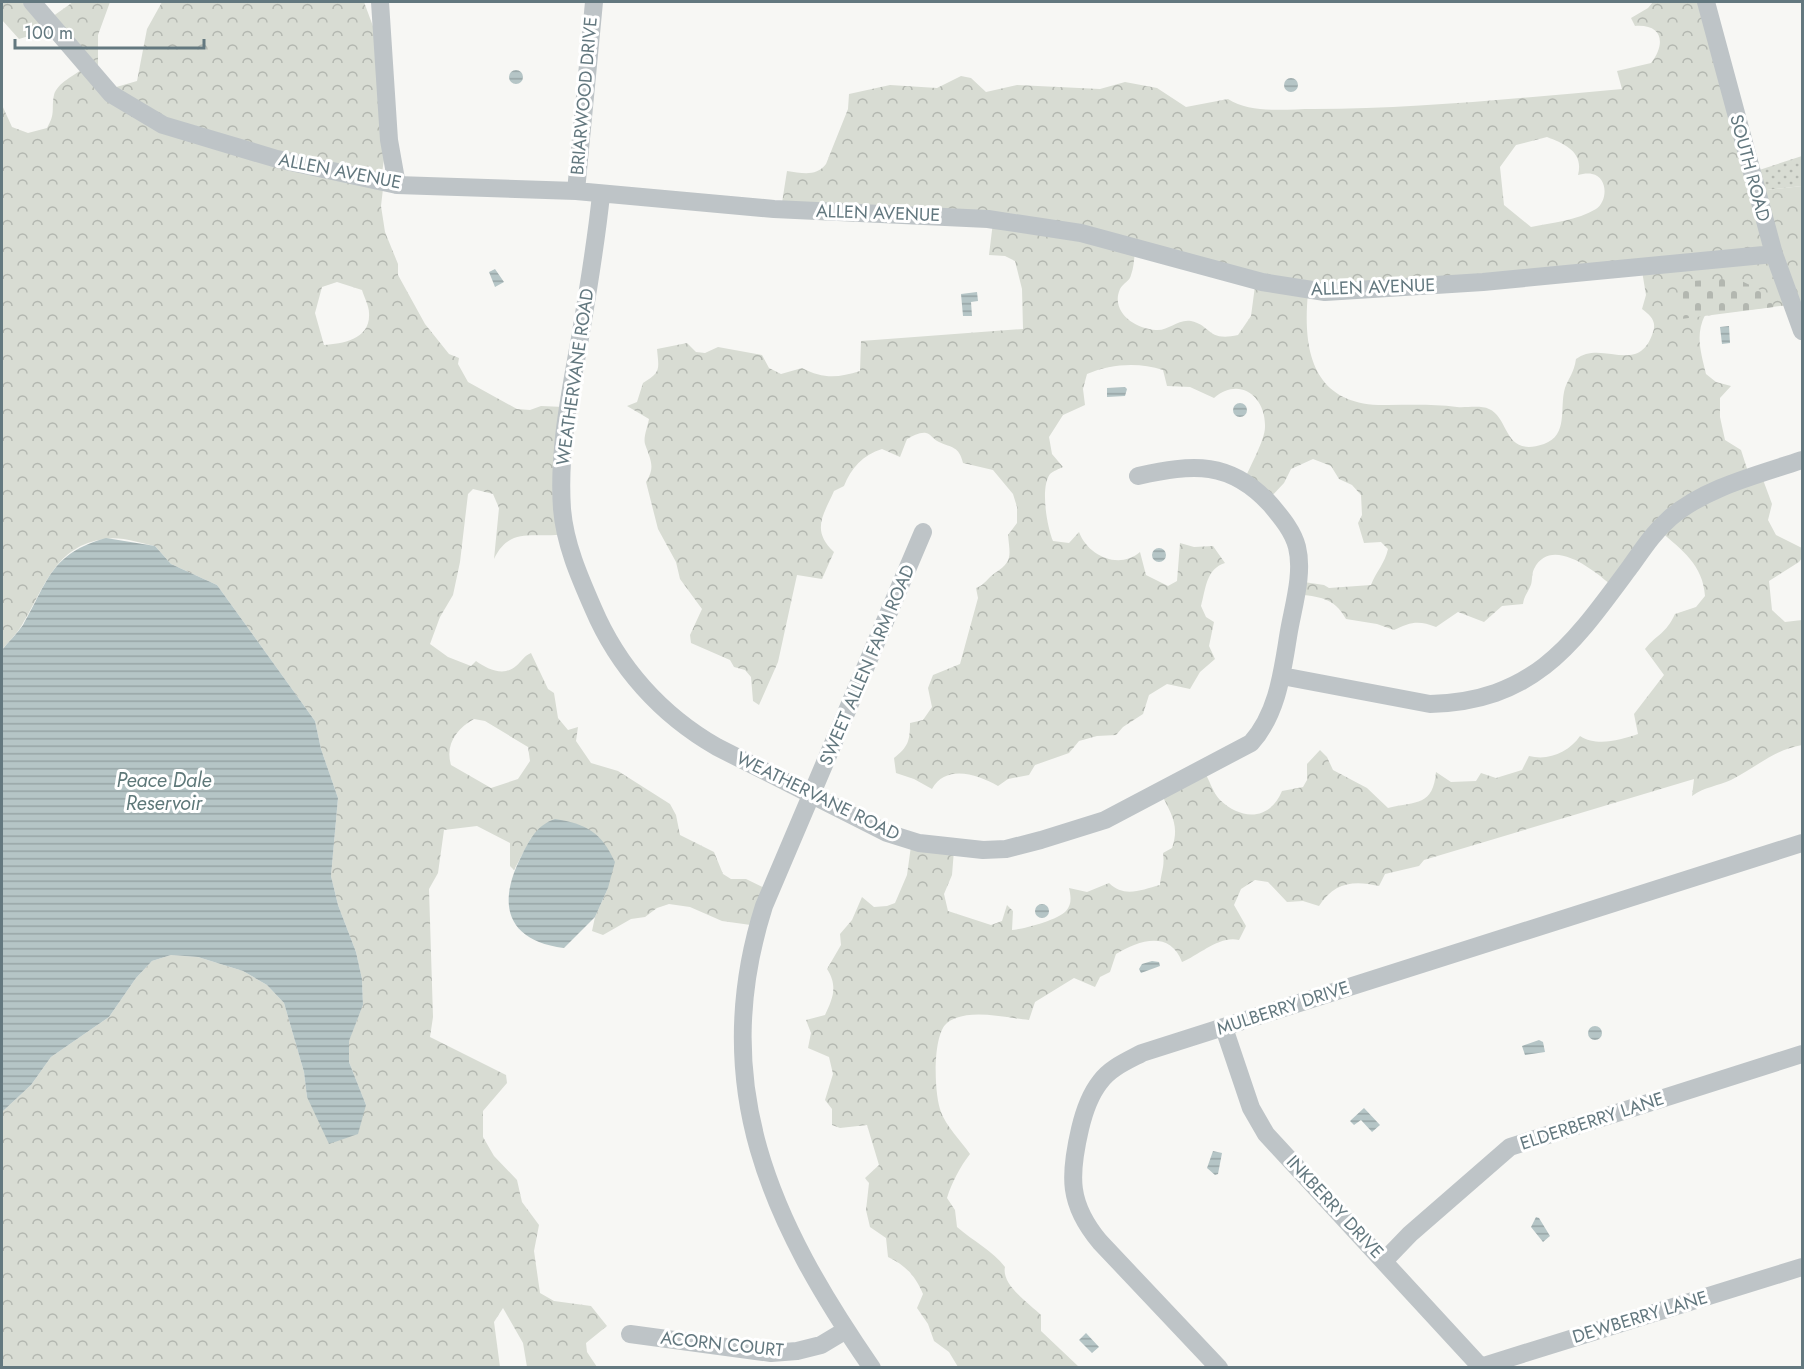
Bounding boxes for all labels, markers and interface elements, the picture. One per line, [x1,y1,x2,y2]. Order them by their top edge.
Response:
scale bar [15,12,204,50]
street label: BRIARWOOD DRIVE [564,16,604,176]
text: 100 m [24,20,73,46]
street label: SOUTH ROAD [1723,112,1777,224]
street label: ALLEN AVENUE [277,146,403,196]
street label: ALLEN AVENUE [815,198,941,228]
street label: ALLEN AVENUE [1310,272,1436,302]
street label: WEATHERVANE ROAD [550,287,600,467]
street label: SWEET ALLEN FARM ROAD [813,560,921,770]
street label: WEATHERVANE ROAD [732,745,904,847]
water label: Peace Dale Reservoir [116,766,212,818]
street label: MULBERRY DRIVE [1213,974,1353,1042]
street label: ELDERBERRY LANE [1517,1085,1667,1157]
street label: INKBERRY DRIVE [1280,1150,1390,1264]
street label: DEWBERRY LANE [1569,1284,1711,1350]
street label: ACORN COURT [659,1325,785,1363]

